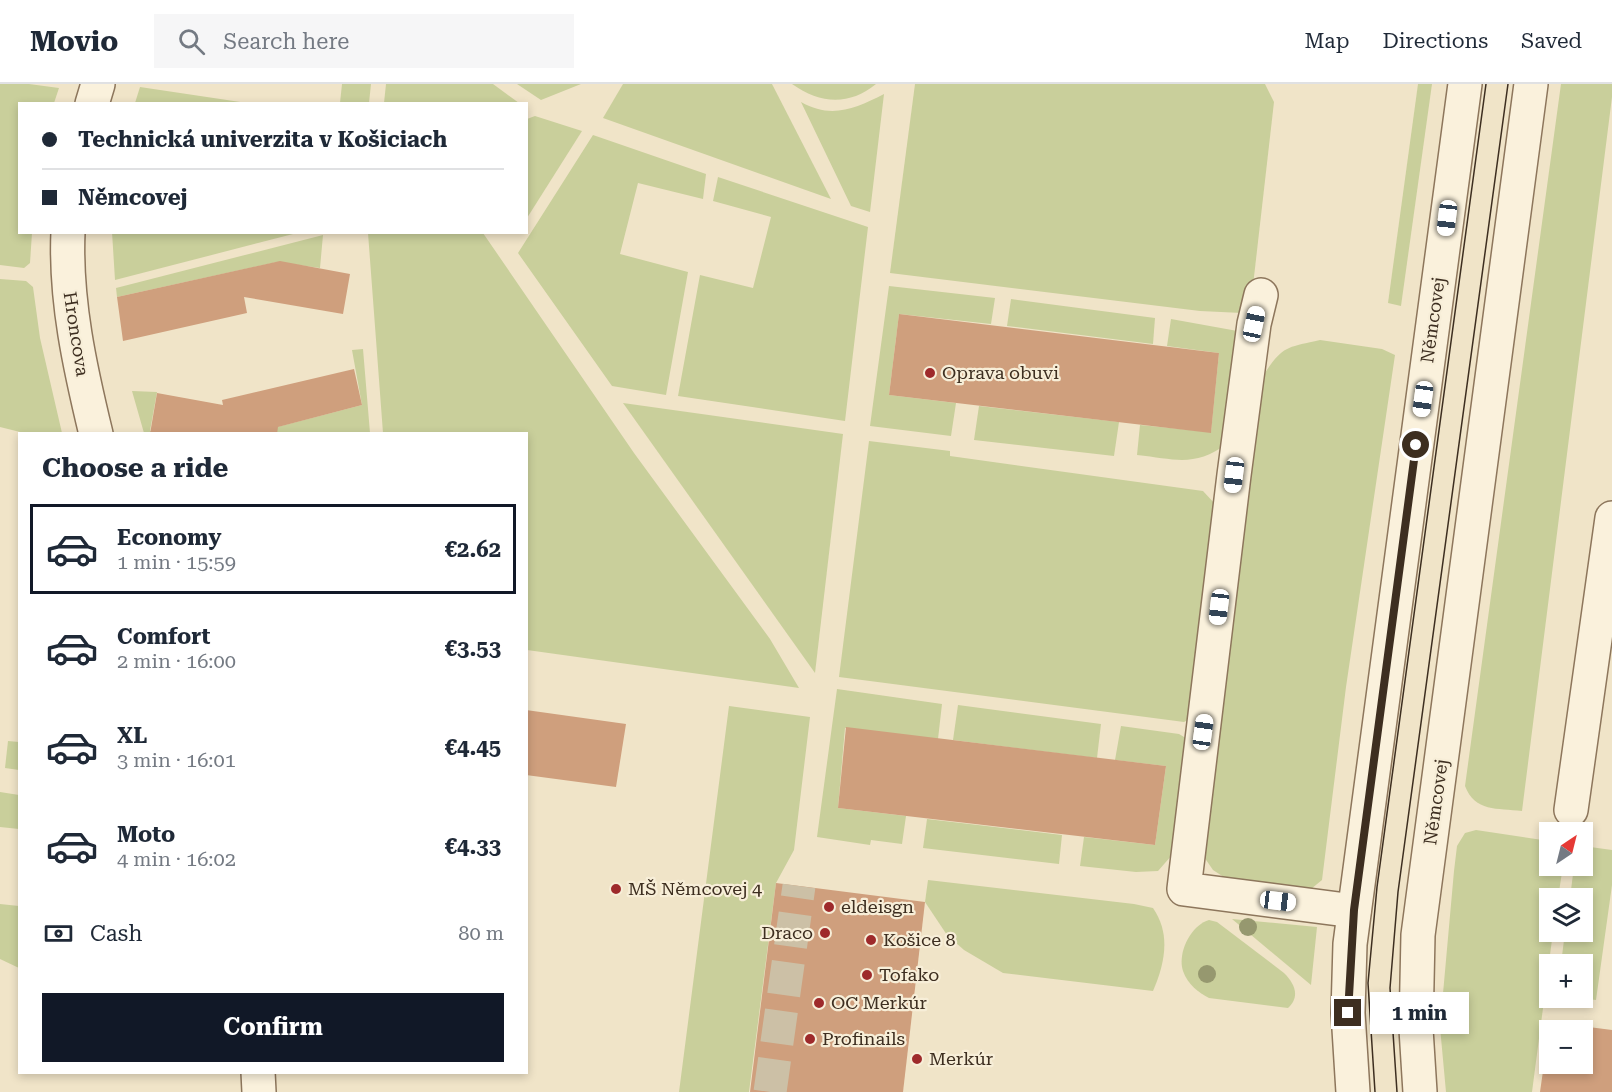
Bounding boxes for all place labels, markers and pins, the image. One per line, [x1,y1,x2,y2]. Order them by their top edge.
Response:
place label: Oprava obuvi [942,362,1059,383]
marker: Oprava obuvi [923,366,937,380]
place label: MŠ Němcovej 4 [628,878,762,899]
marker: MŠ Němcovej 4 [609,882,623,896]
place label: eldeisgn [841,896,914,917]
marker: eldeisgn [822,900,836,914]
place label: Draco [761,922,813,943]
marker: Draco [818,926,832,940]
place label: Košice 8 [883,929,956,950]
marker: Košice 8 [864,933,878,947]
place label: Tofako [879,964,939,985]
marker: Tofako [860,968,874,982]
place label: OC Merkúr [831,992,927,1013]
marker: OC Merkúr [812,996,826,1010]
place label: Profinails [822,1028,905,1049]
marker: Profinails [803,1032,817,1046]
place label: Merkúr [929,1048,993,1069]
marker: Merkúr [910,1052,924,1066]

